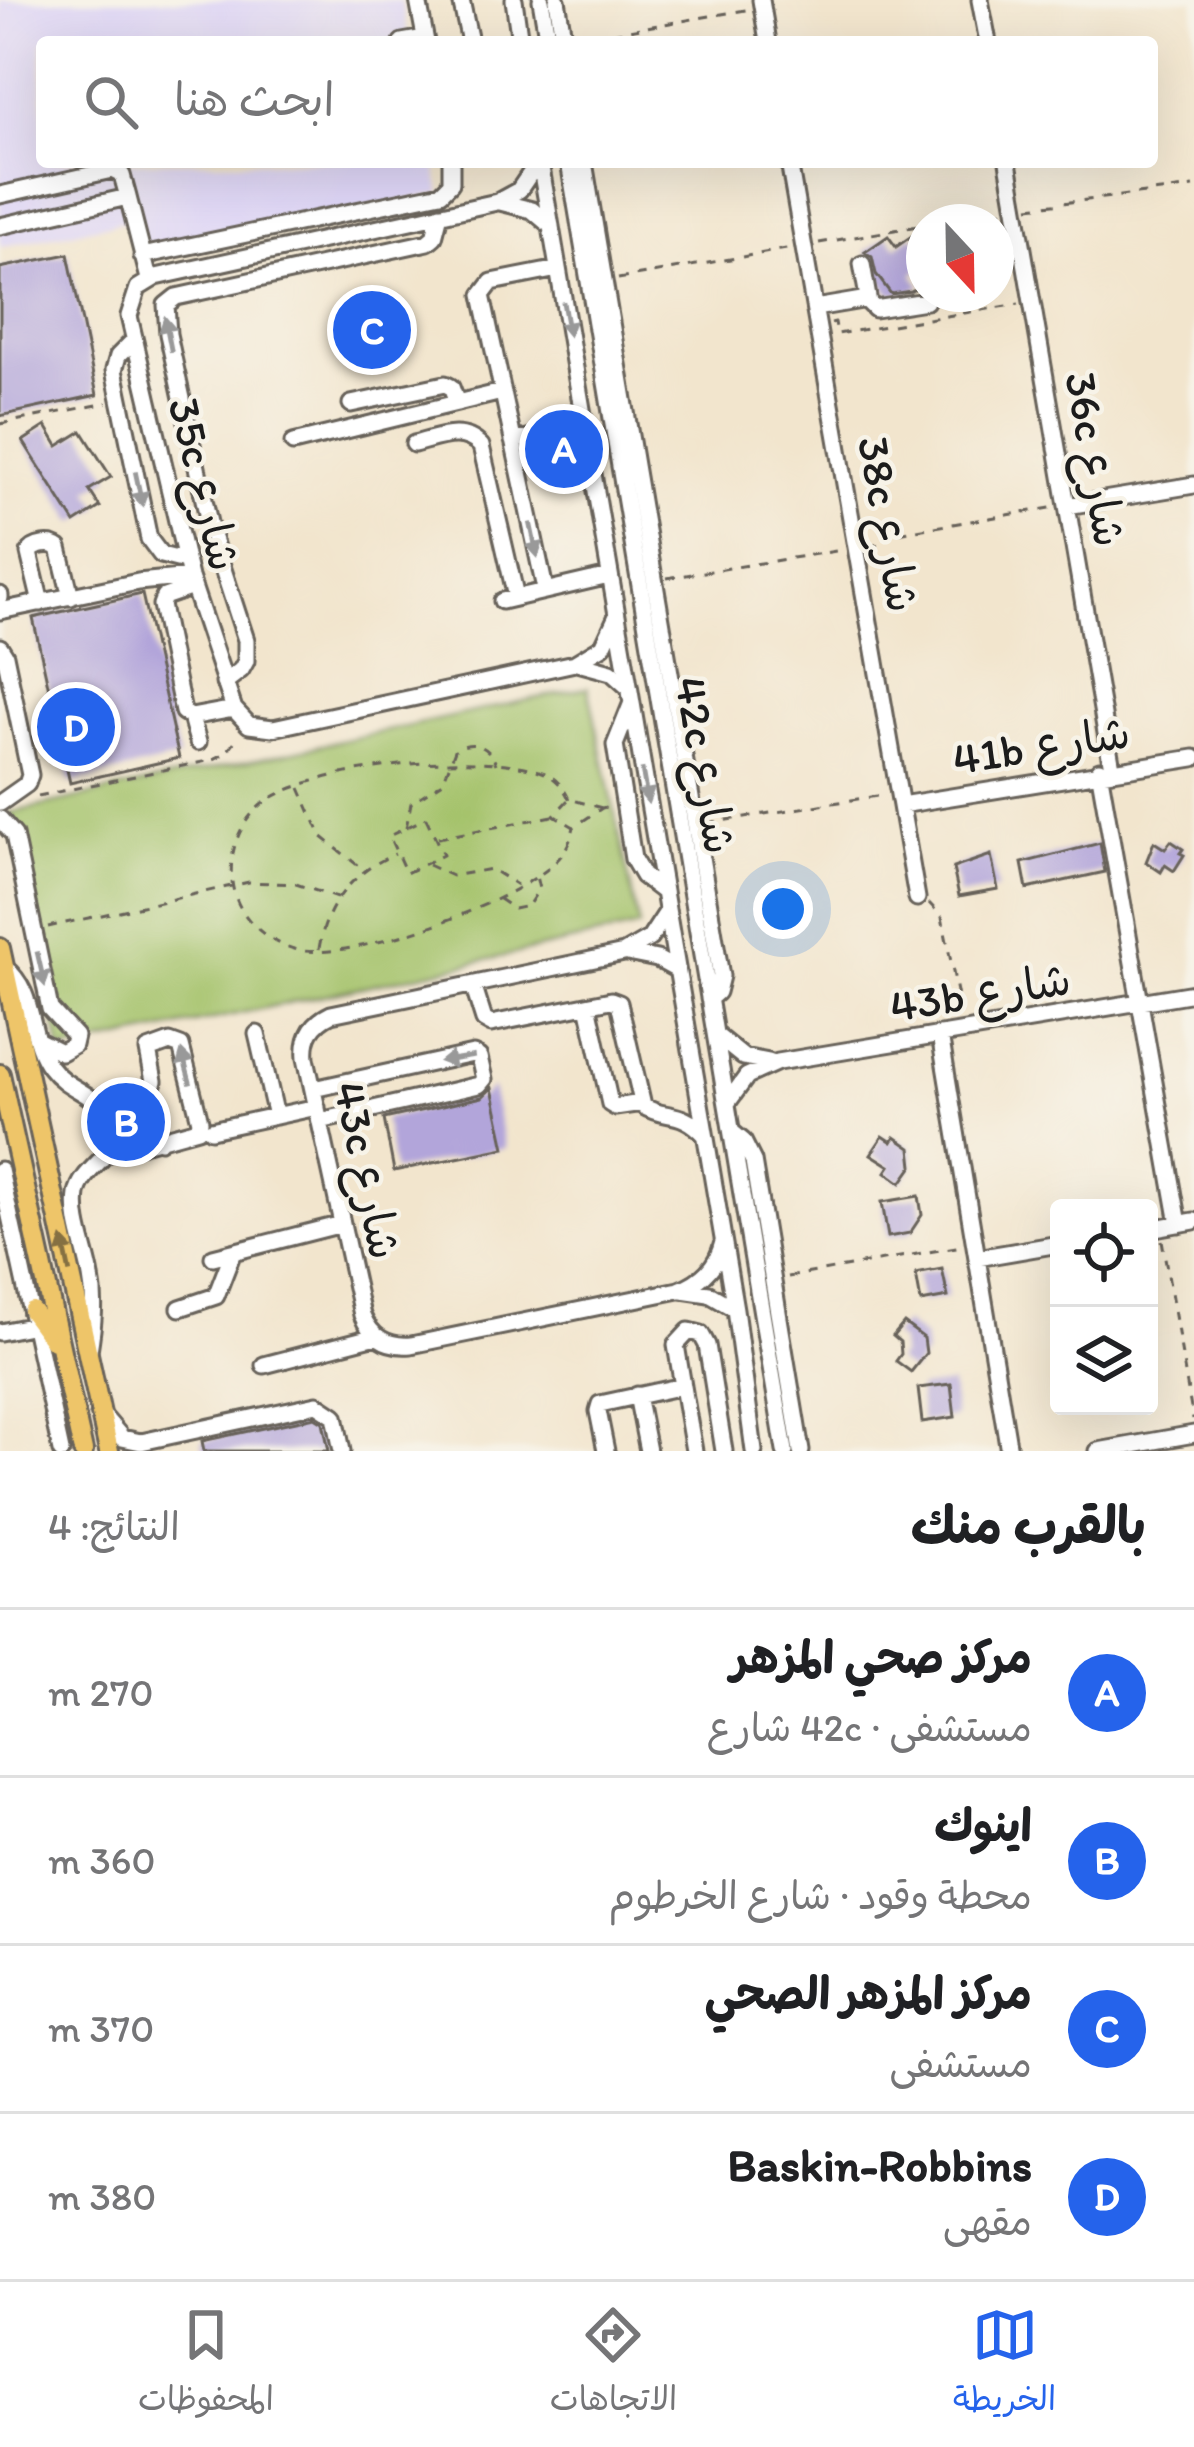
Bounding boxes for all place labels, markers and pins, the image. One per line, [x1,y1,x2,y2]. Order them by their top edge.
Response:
pin: C [333,285,411,375]
pin: A [525,404,603,494]
pin: D [37,682,115,772]
pin: B [87,1077,165,1167]

